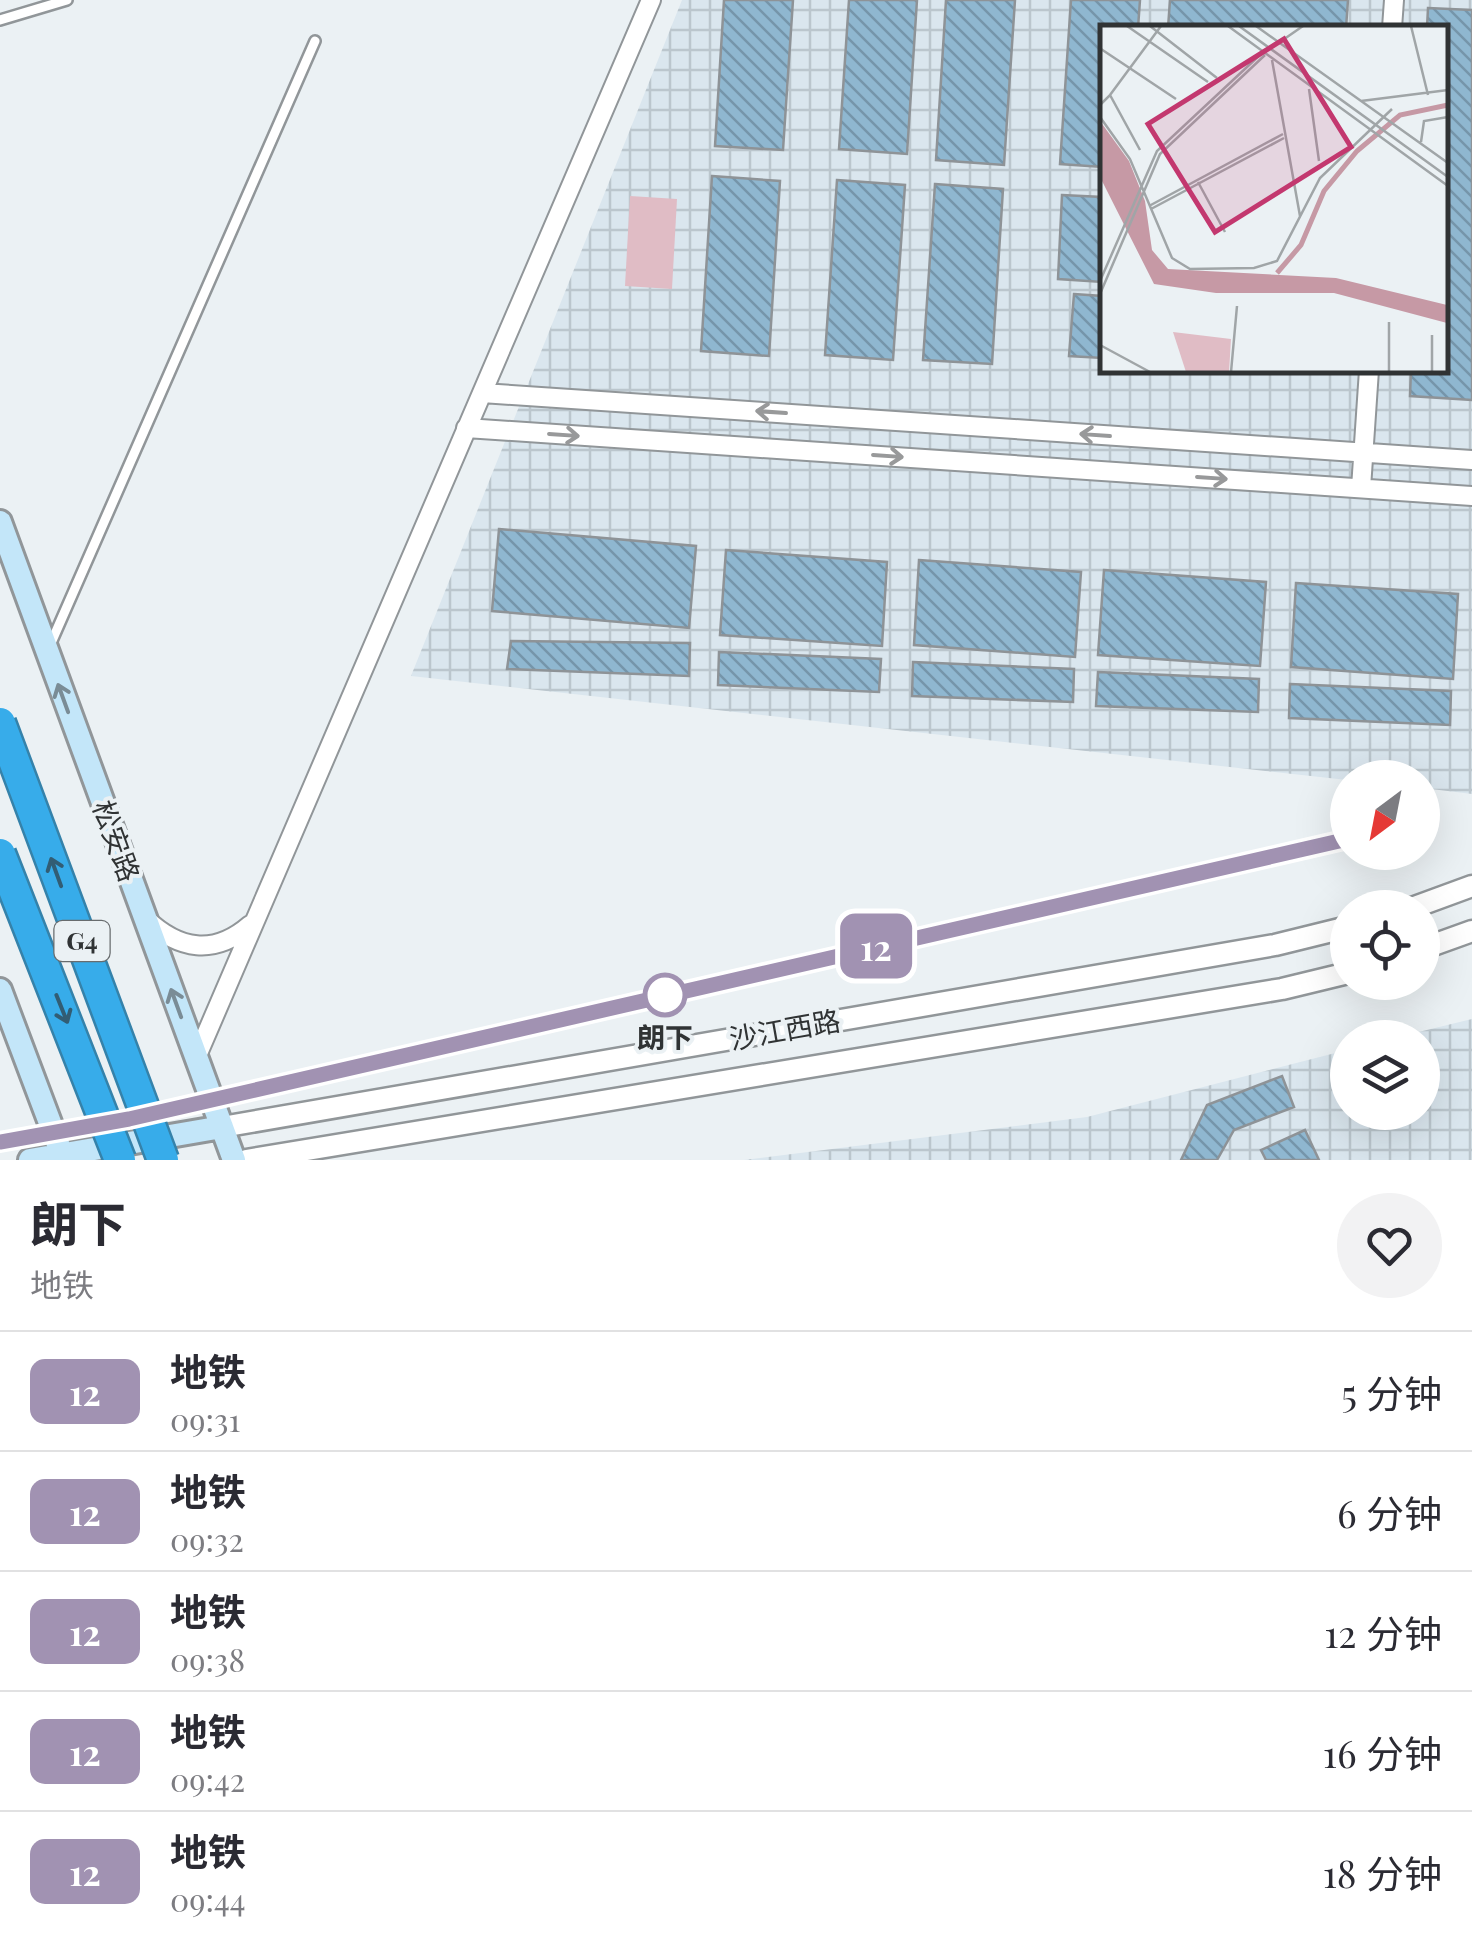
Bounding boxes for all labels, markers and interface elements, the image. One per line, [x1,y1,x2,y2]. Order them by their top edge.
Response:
inset map [1100,25,1447,372]
one-way arrow [756,403,788,422]
one-way arrow [1080,425,1112,444]
one-way arrow [547,426,579,445]
one-way arrow [871,447,904,466]
one-way arrow [1196,469,1228,488]
one-way arrow [53,684,71,715]
north arrow [1330,760,1440,870]
map controls [1330,760,1440,1130]
street label: 松安路 [86,795,149,886]
one-way arrow [46,857,64,888]
button: locate [1330,890,1440,1000]
line badge: 12 [831,914,921,978]
road number: G4 [54,921,110,961]
text: 12 [860,923,892,970]
marker: 朗下 [644,974,686,1016]
one-way arrow [166,988,184,1019]
one-way arrow [54,993,72,1024]
street label: 沙江西路 [726,1001,843,1056]
place label: 朗下 [637,1018,693,1055]
button: layers [1330,1020,1440,1130]
text: 朗下 [30,1190,126,1254]
button: heart [1337,1193,1442,1298]
text: 地铁 [30,1262,94,1305]
text: 地铁 [170,1345,246,1396]
text: 5 分钟 [1341,1367,1442,1418]
text: 12 [69,1368,101,1415]
text: 09:31 [170,1397,240,1440]
text: 地铁 [170,1465,246,1516]
text: 6 分钟 [1337,1487,1442,1538]
text: 12 [69,1488,101,1535]
text: 09:32 [170,1517,244,1560]
text: 地铁 [170,1585,246,1636]
text: 12 分钟 [1324,1607,1442,1658]
text: 12 [69,1608,101,1655]
text: 09:38 [170,1637,245,1680]
text: 地铁 [170,1705,246,1756]
text: 16 分钟 [1323,1727,1442,1778]
text: 12 [69,1728,101,1775]
text: 09:42 [170,1757,245,1800]
text: 地铁 [170,1825,246,1876]
text: 18 分钟 [1323,1847,1442,1898]
text: 12 [69,1848,101,1895]
text: 09:44 [170,1877,246,1920]

